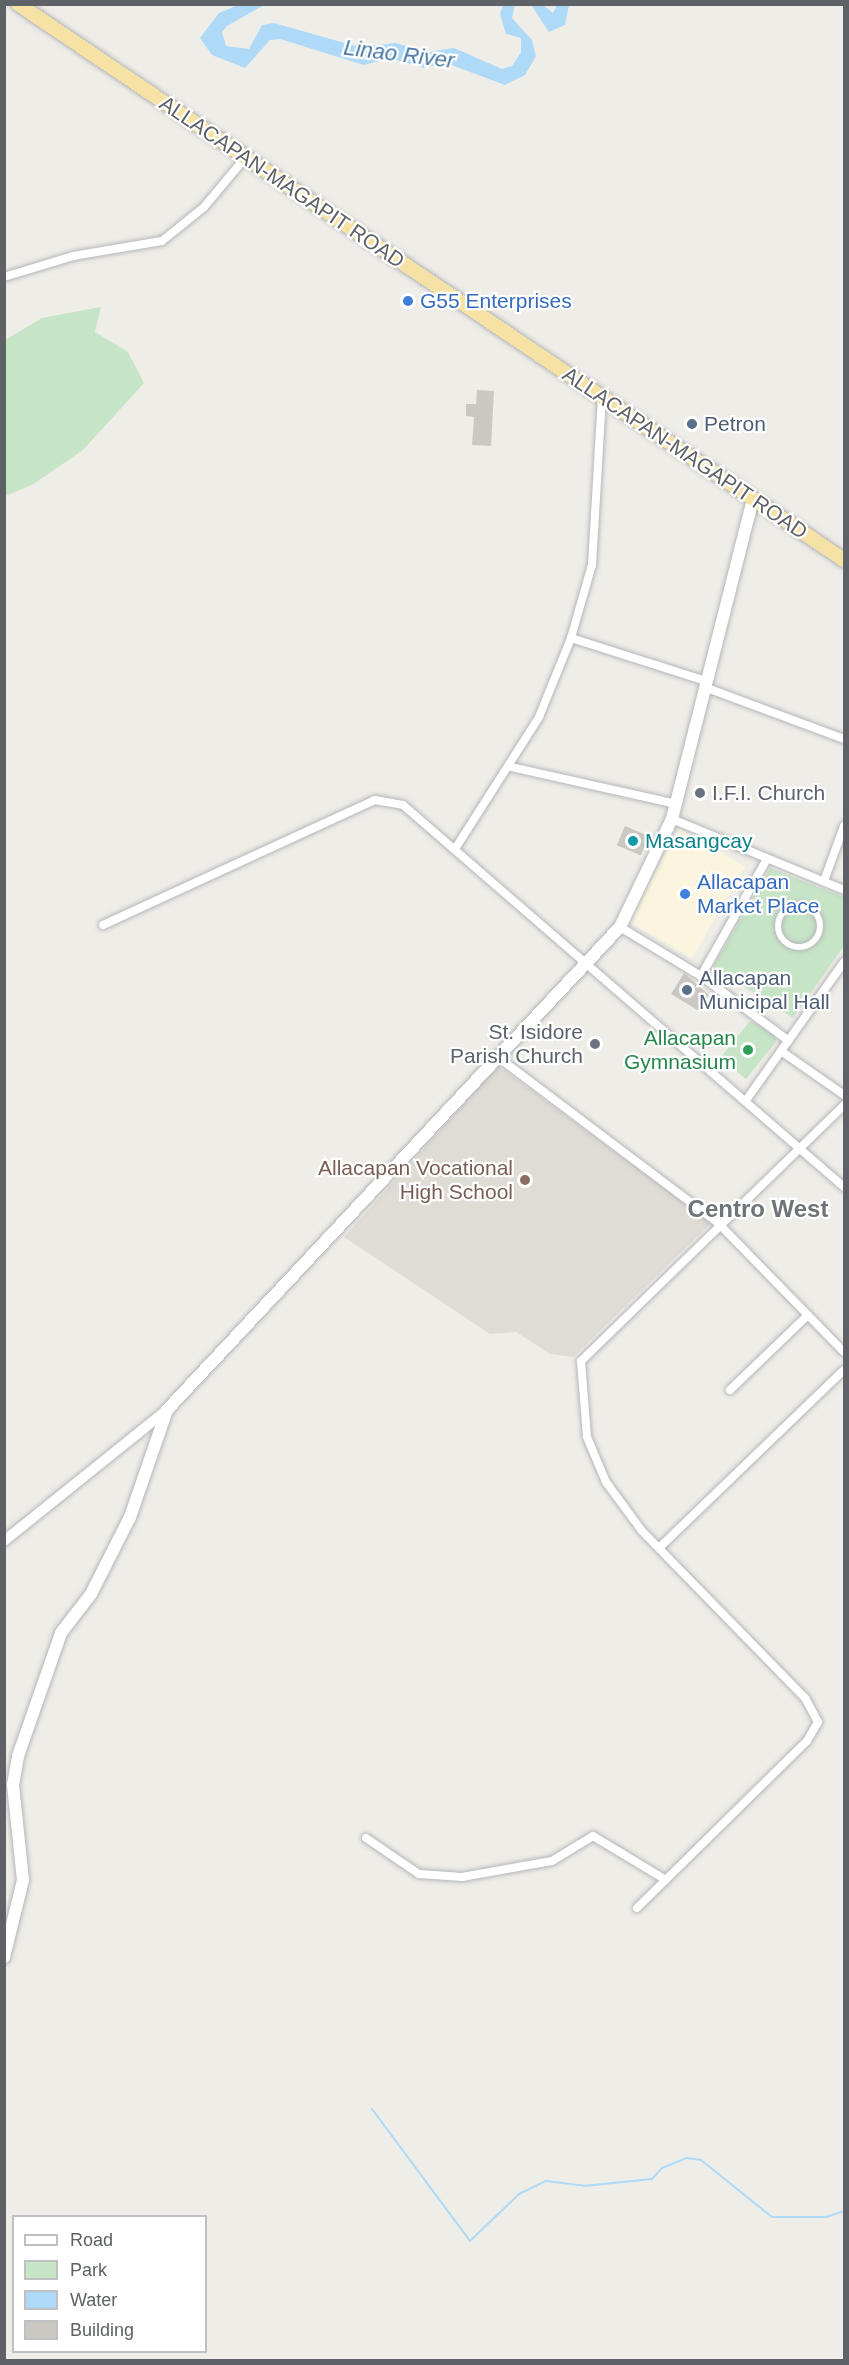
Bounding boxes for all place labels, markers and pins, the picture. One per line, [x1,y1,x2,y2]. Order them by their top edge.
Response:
place label: G55 Enterprises [420,288,572,314]
marker: G55 Enterprises [401,294,415,308]
place label: Petron [704,411,766,437]
marker: Petron [685,417,699,431]
place label: I.F.I. Church [712,780,825,806]
marker: I.F.I. Church [693,786,707,800]
place label: Masangcay [645,828,752,854]
marker: Masangcay [626,834,640,848]
place label: Allacapan Market Place [697,869,820,919]
marker: Allacapan Market Place [678,887,692,901]
place label: Allacapan Municipal Hall [699,965,830,1015]
marker: Allacapan Municipal Hall [680,983,694,997]
place label: St. Isidore Parish Church [450,1019,583,1069]
place label: Allacapan Gymnasium [624,1025,736,1075]
marker: St. Isidore Parish Church [588,1037,602,1051]
marker: Allacapan Gymnasium [741,1043,755,1057]
place label: Allacapan Vocational High School [318,1155,513,1205]
marker: Allacapan Vocational High School [518,1173,532,1187]

